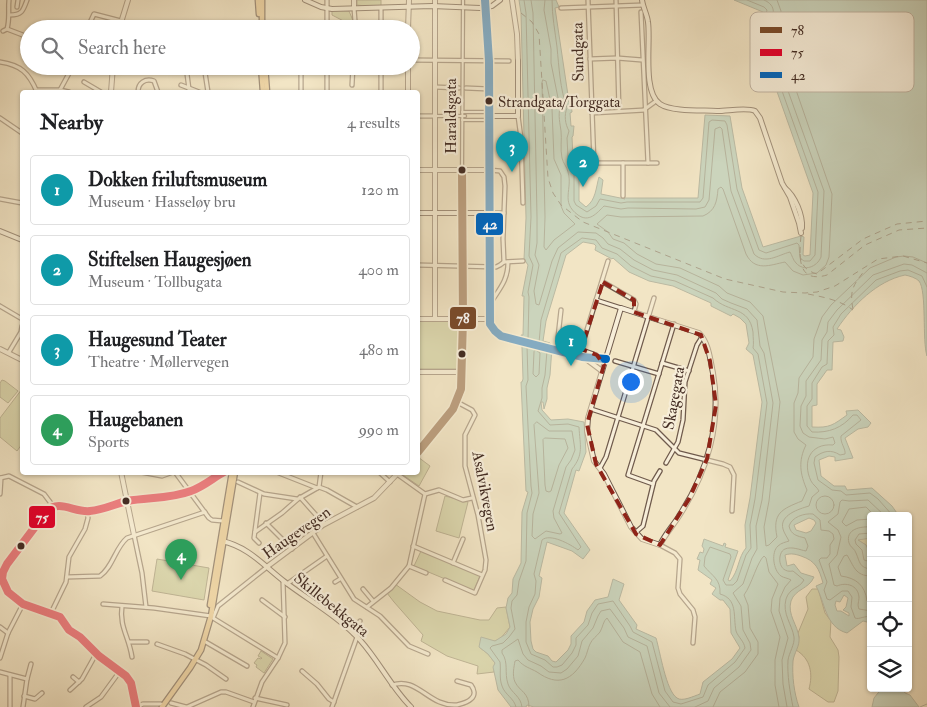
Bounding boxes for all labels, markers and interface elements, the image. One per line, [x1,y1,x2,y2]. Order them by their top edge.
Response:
legend [750,12,914,92]
search box [20,20,420,75]
street label: Sundgata [567,22,589,82]
text: 78 [791,22,804,39]
icon: search [38,34,66,62]
text: Search here [78,36,166,60]
text: 75 [791,44,804,61]
text: 42 [791,67,806,84]
street label: Haraldsgata [441,78,461,154]
place label: Strandgata/Torggata [498,93,621,112]
marker: Strandgata/Torggata [484,96,494,106]
text: Nearby [40,109,103,136]
text: 4 results [347,113,400,133]
pin: 3 [496,131,528,172]
pin: 2 [567,146,599,187]
unlabelled marker [457,165,467,175]
text: Dokken friluftsmuseum [88,168,267,192]
text: 1 [54,180,60,200]
text: 120 m [361,180,399,200]
text: Museum · Hasseløy bru [88,192,236,212]
line badge: 42 [475,212,504,236]
text: 42 [482,216,497,233]
text: Stiftelsen Haugesjøen [88,248,251,272]
text: 2 [53,260,61,280]
text: 400 m [358,260,399,280]
text: Museum · Tollbugata [88,272,222,292]
line badge: 78 [449,306,477,330]
text: 78 [457,310,470,327]
pin: 1 [555,325,587,366]
text: Haugesund Teater [88,328,227,352]
text: 3 [54,340,60,360]
text: 480 m [359,340,399,360]
unlabelled marker [457,349,467,359]
text: Theatre · Møllervegen [88,352,229,372]
street label: Skagegata [659,365,689,431]
your location [618,369,644,395]
text: Haugebanen [88,408,183,432]
text: 4 [53,420,61,440]
text: 990 m [359,420,399,440]
text: Sports [88,432,129,452]
street label: Asalvikvegen [467,448,503,533]
unlabelled marker [121,496,131,506]
street label: Haugevegen [259,502,335,564]
line badge: 75 [28,505,56,529]
text: 75 [36,509,49,526]
map controls [867,512,912,692]
button: + [867,512,912,557]
pin: 4 [165,539,197,580]
unlabelled marker [16,541,26,551]
button: − [867,557,912,602]
street label: Skillebekkgata [290,568,374,642]
button: locate [867,602,912,647]
button: layers [867,647,912,692]

